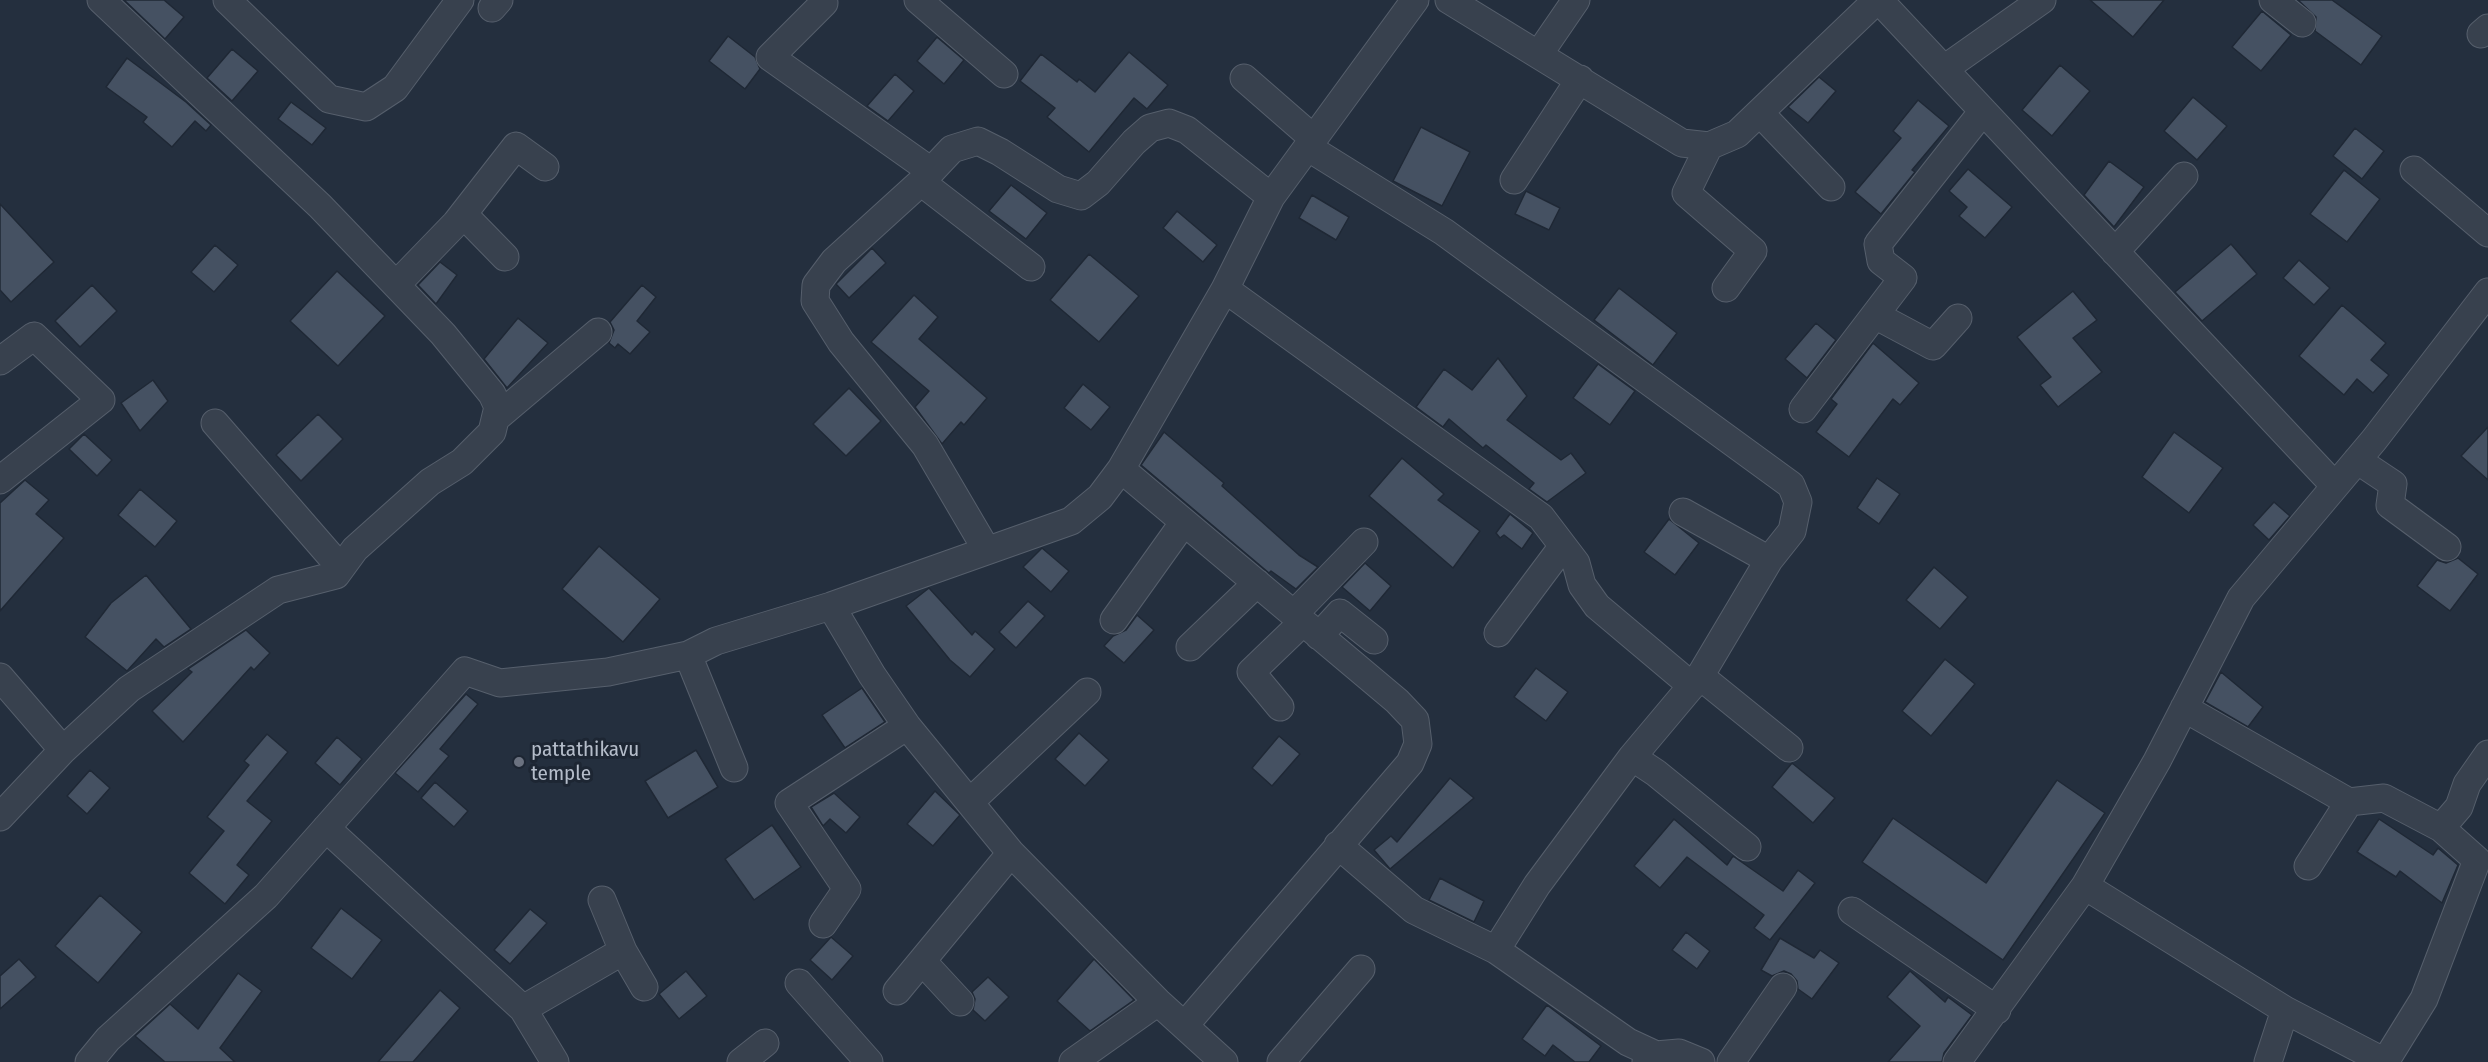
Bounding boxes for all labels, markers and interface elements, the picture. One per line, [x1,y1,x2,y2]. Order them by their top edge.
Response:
place label: pattathikavu temple [531,737,639,787]
marker: pattathikavu temple [512,755,526,769]

